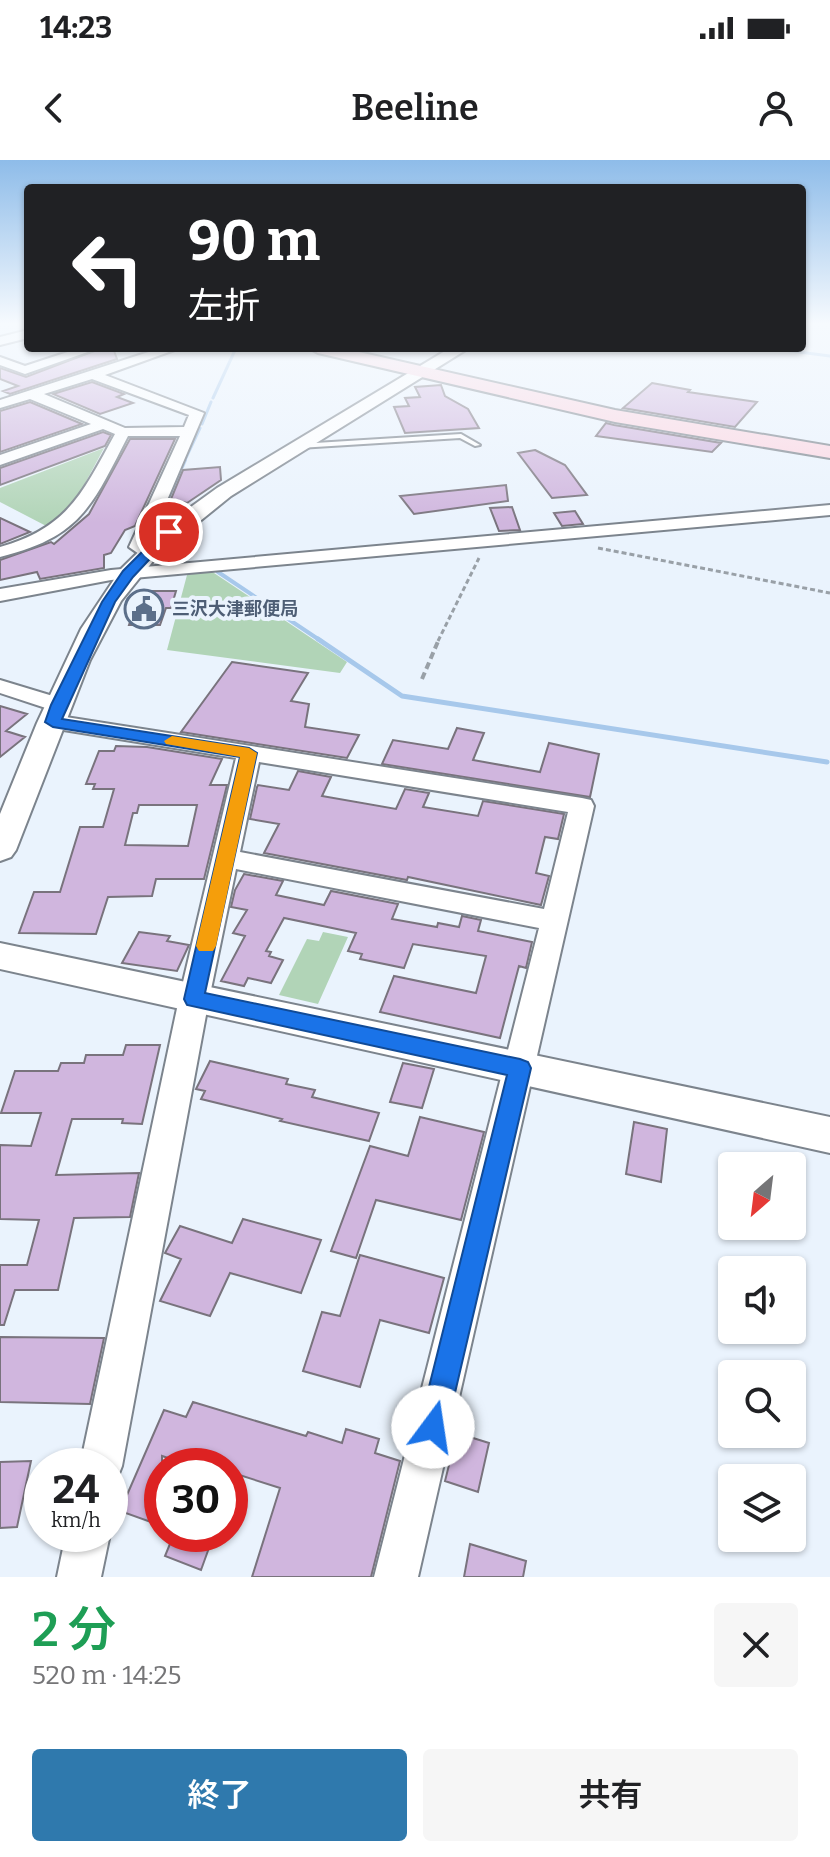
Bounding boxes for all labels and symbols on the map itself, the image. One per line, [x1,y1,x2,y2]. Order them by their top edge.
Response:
pin [135,498,203,566]
public building icon: 三沢大津郵便局 [123,588,165,630]
place label: 三沢大津郵便局 [172,598,298,620]
north arrow [718,1152,806,1240]
position arrow [391,1385,475,1469]
speed limit sign: 30 [144,1448,248,1552]

